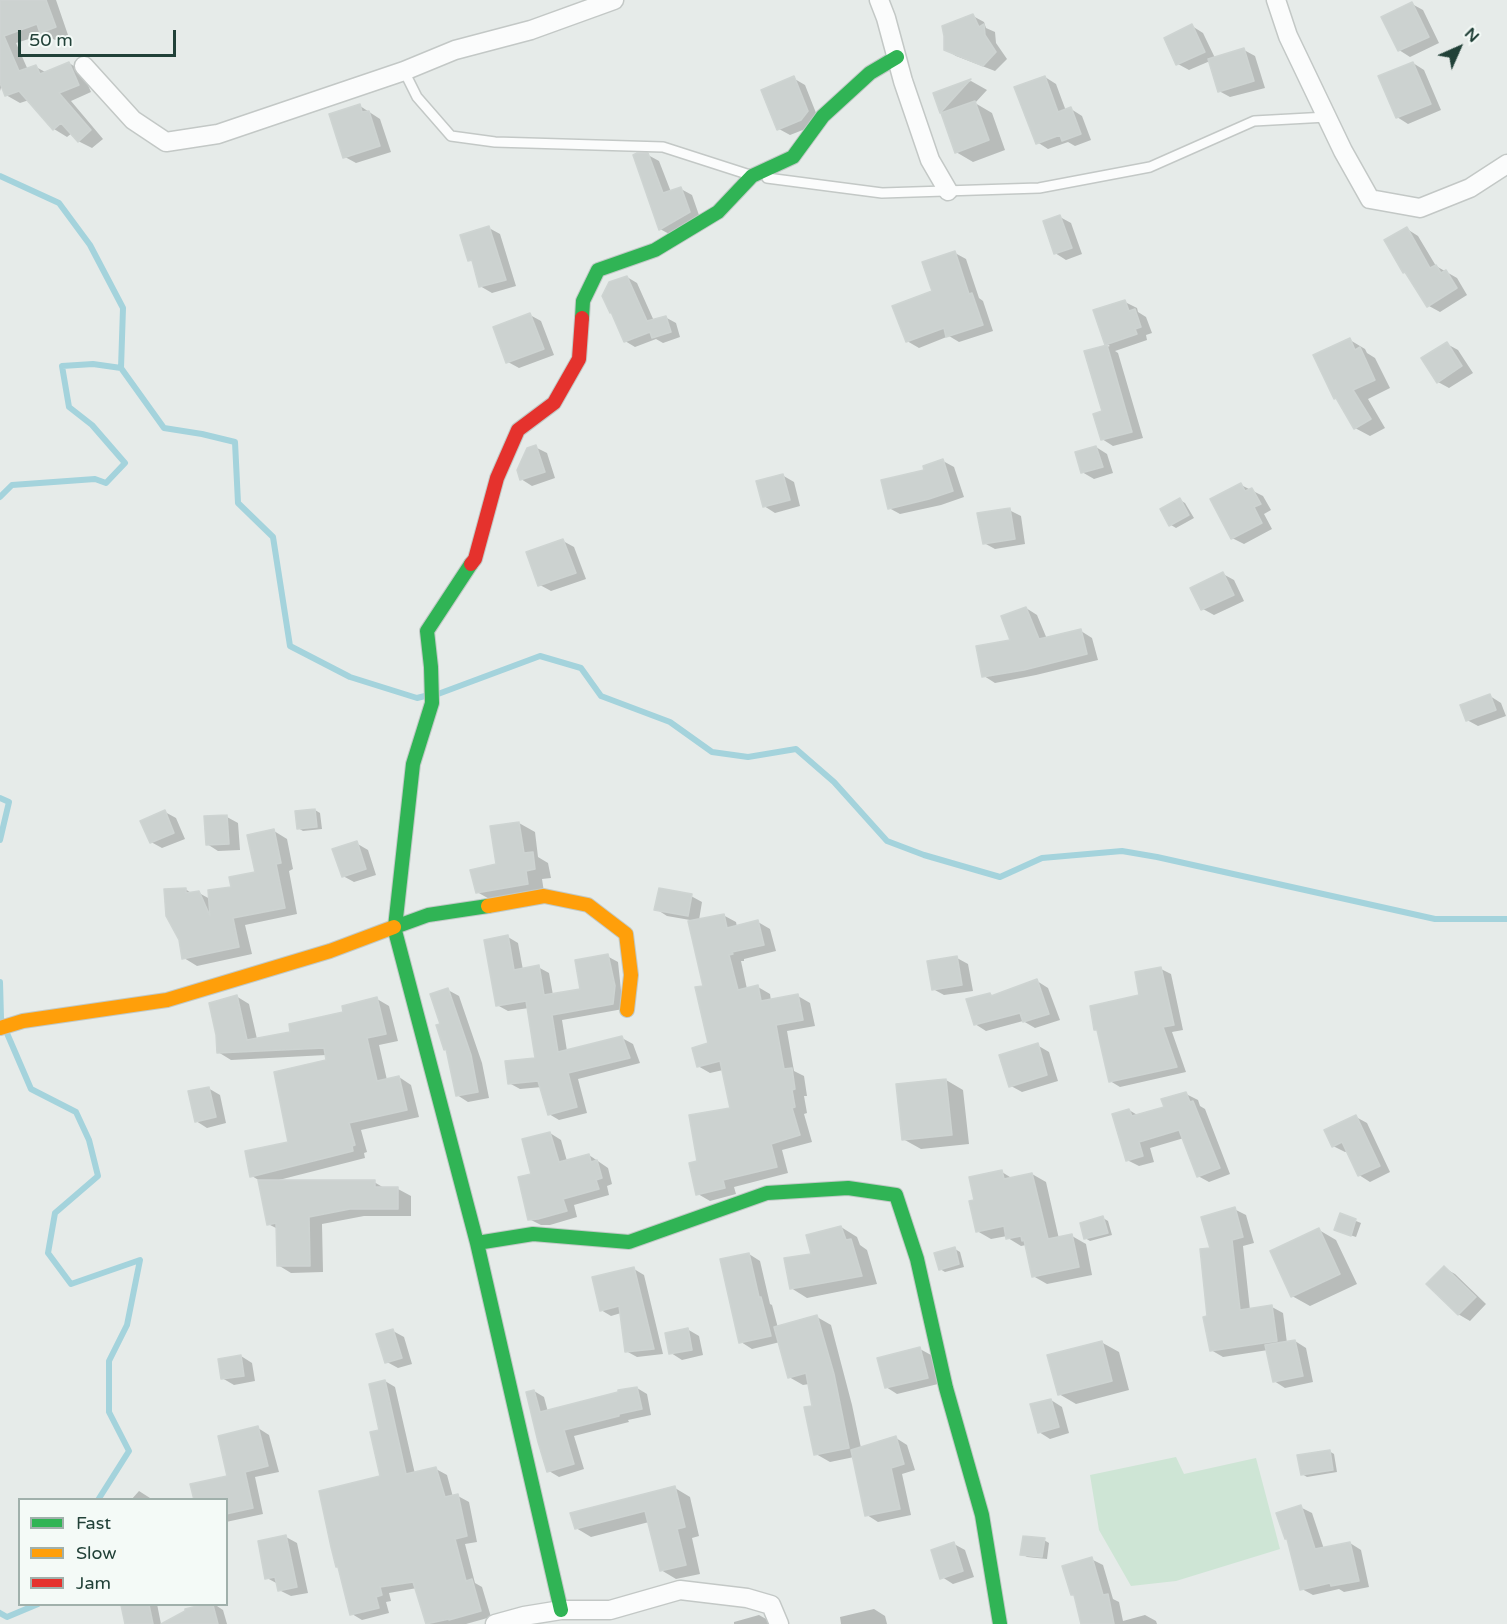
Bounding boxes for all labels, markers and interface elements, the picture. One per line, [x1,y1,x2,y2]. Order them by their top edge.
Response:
scale bar [21,18,178,56]
north arrow [1429,18,1489,78]
text: N [1460,24,1483,47]
text: 50 m [29,29,73,51]
legend [18,1498,228,1606]
text: Fast [76,1512,111,1534]
text: Slow [76,1542,117,1564]
text: Jam [76,1572,111,1594]

